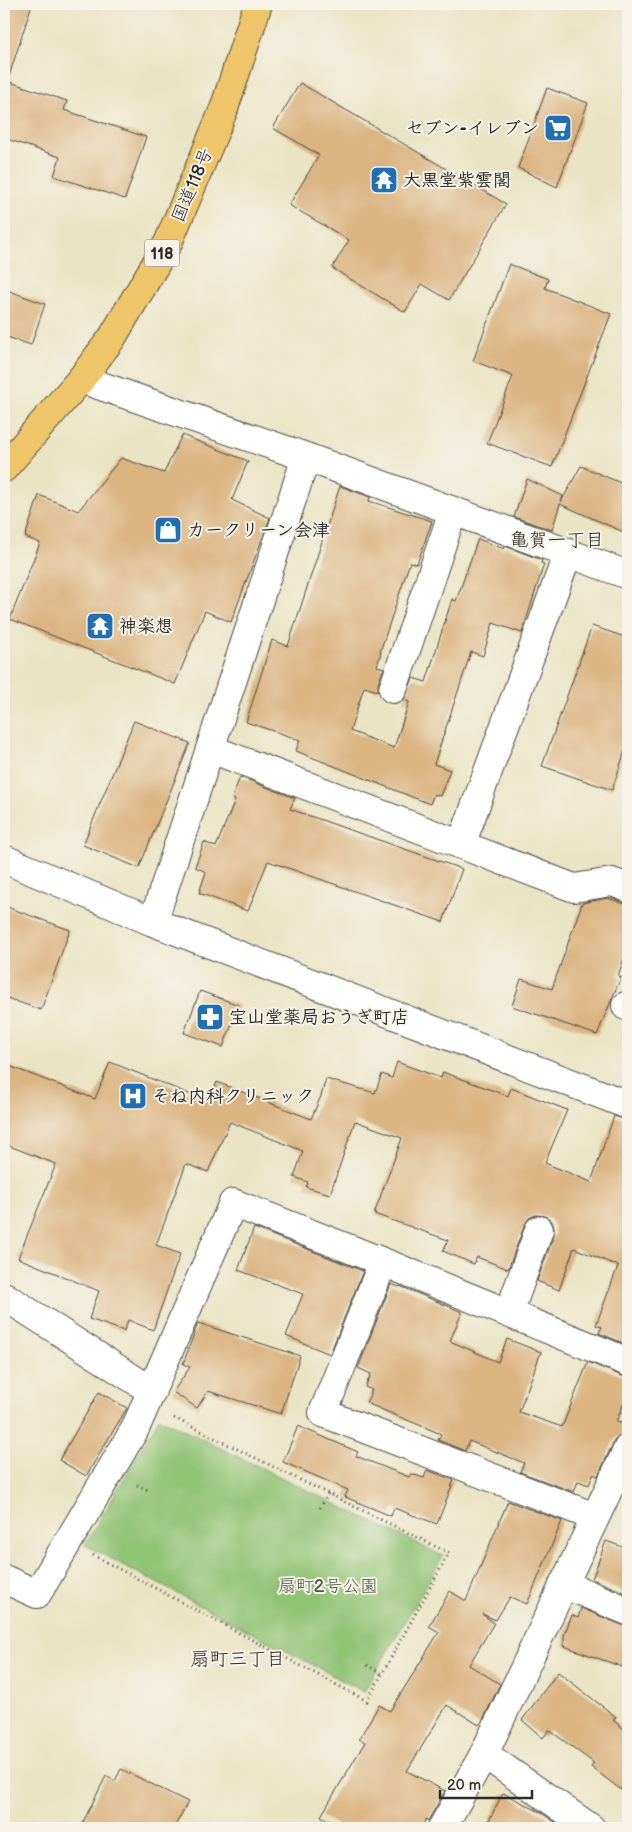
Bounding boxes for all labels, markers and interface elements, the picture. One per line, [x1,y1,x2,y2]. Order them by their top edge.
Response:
supermarket icon: セブン-イレブン [543,113,573,143]
place label: セブン-イレブン [406,118,539,139]
street label: 国道118号 [167,145,217,225]
temple icon: 大黒堂紫雲閣 [369,165,399,195]
place label: 大黒堂紫雲閣 [403,170,511,191]
road number: 118 [144,240,180,266]
shop icon: カークリーン会津 [153,515,183,545]
place label: カークリーン会津 [187,520,330,541]
district label: 亀賀一丁目 [509,529,605,552]
temple icon: 神楽想 [85,611,115,641]
place label: 神楽想 [119,616,173,637]
pharmacy icon: 宝山堂薬局おうぎ町店 [195,1002,225,1032]
place label: 宝山堂薬局おうぎ町店 [229,1007,409,1028]
hospital icon: そね内科クリニック [118,1081,148,1111]
place label: そね内科クリニック [152,1086,314,1107]
park label: 扇町2号公園 [278,1576,378,1597]
district label: 扇町三丁目 [190,1648,286,1671]
scale bar [440,1767,532,1799]
text: 20 m [447,1776,481,1795]

